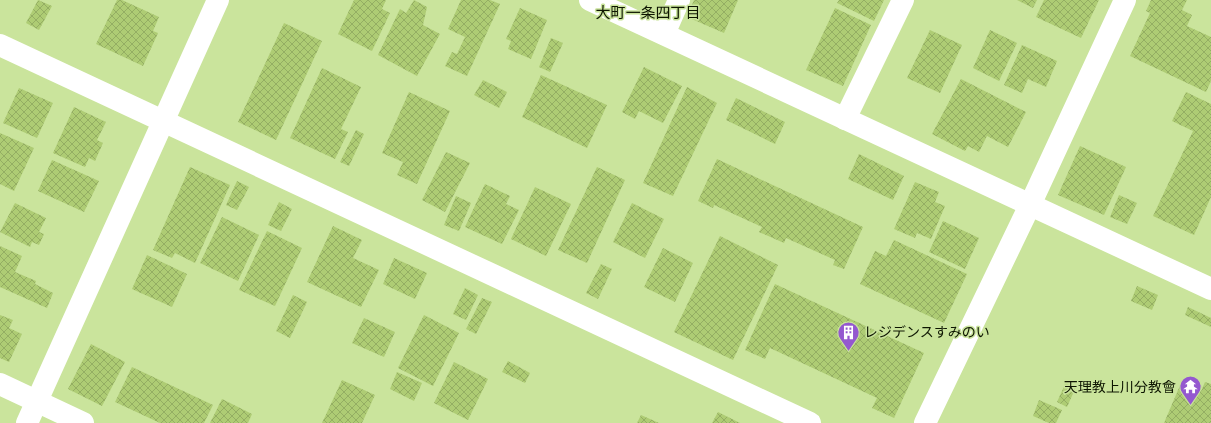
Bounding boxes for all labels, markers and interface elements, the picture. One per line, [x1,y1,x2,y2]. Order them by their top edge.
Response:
district label: 大町一条四丁目 [595,3,701,22]
building icon: レジデンスすみのい [836,319,862,352]
place label: レジデンスすみのい [864,323,990,341]
temple icon: 天理教上川分教會 [1178,374,1204,407]
place label: 天理教上川分教會 [1064,378,1176,396]

